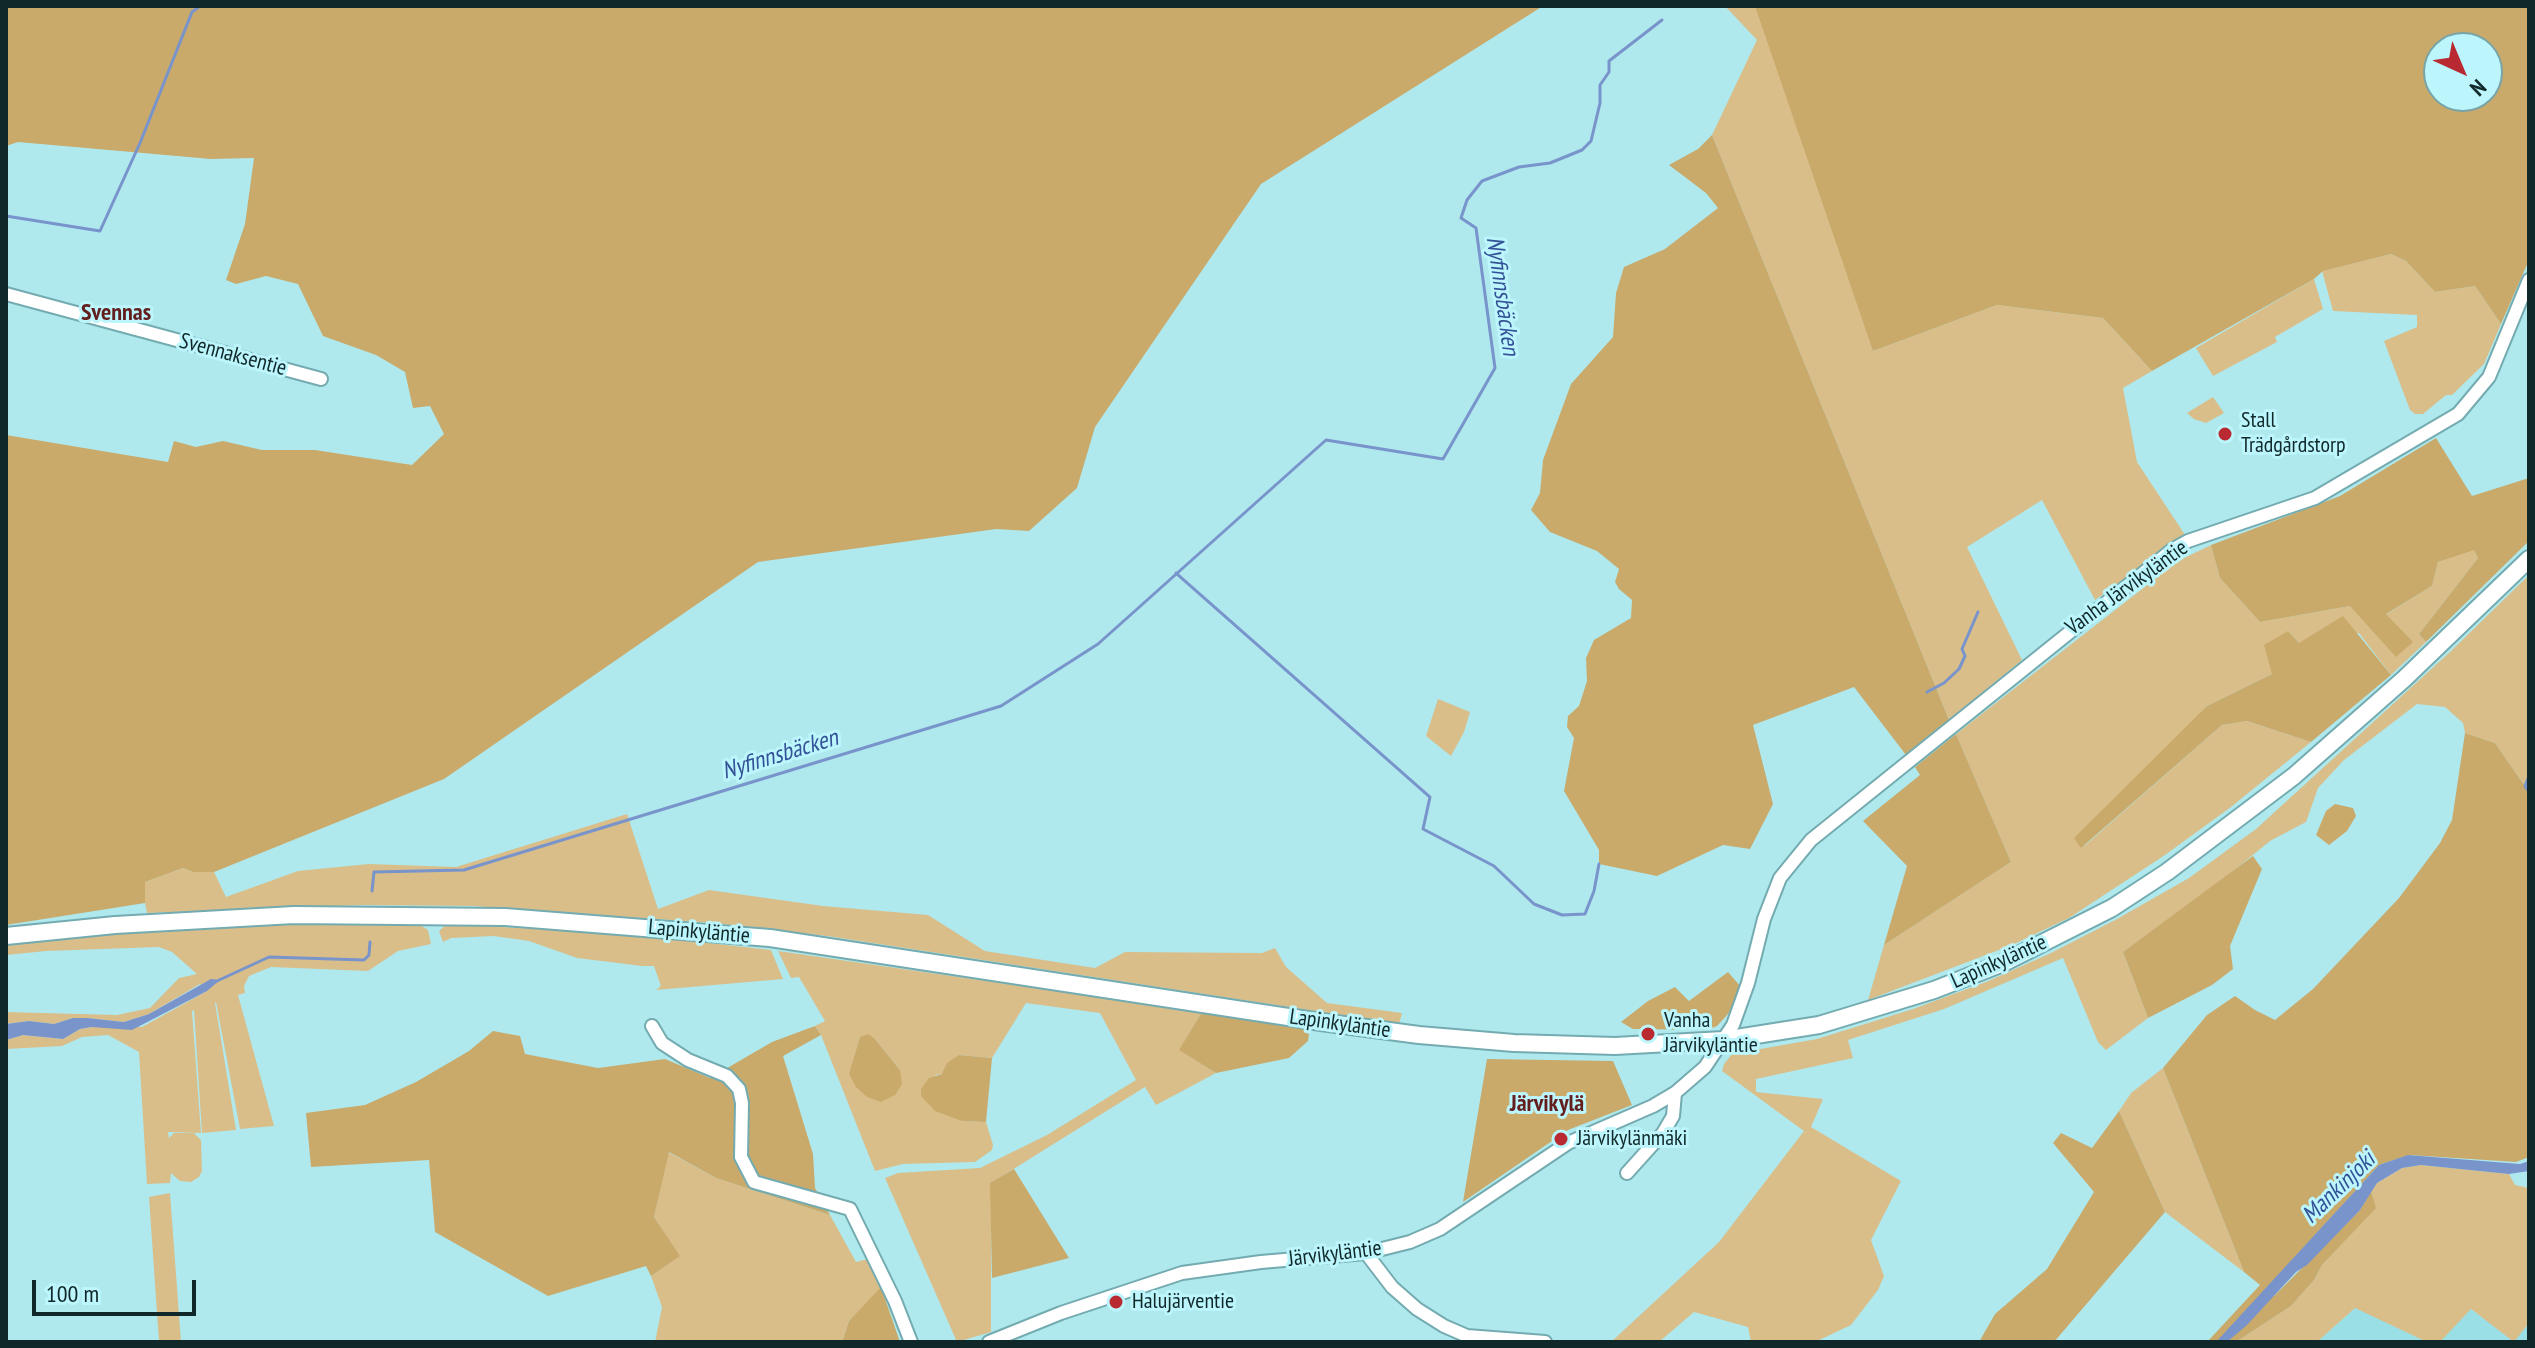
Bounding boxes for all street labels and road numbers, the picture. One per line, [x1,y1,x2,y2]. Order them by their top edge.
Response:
street label: Svennaksentie [177,328,289,382]
street label: Vanha Järvikyläntie [2061,535,2193,641]
street label: Lapinkyläntie [647,914,751,950]
street label: Lapinkyläntie [1947,929,2051,995]
street label: Lapinkyläntie [1288,1004,1392,1044]
street label: Järvikyläntie [1287,1235,1383,1273]

